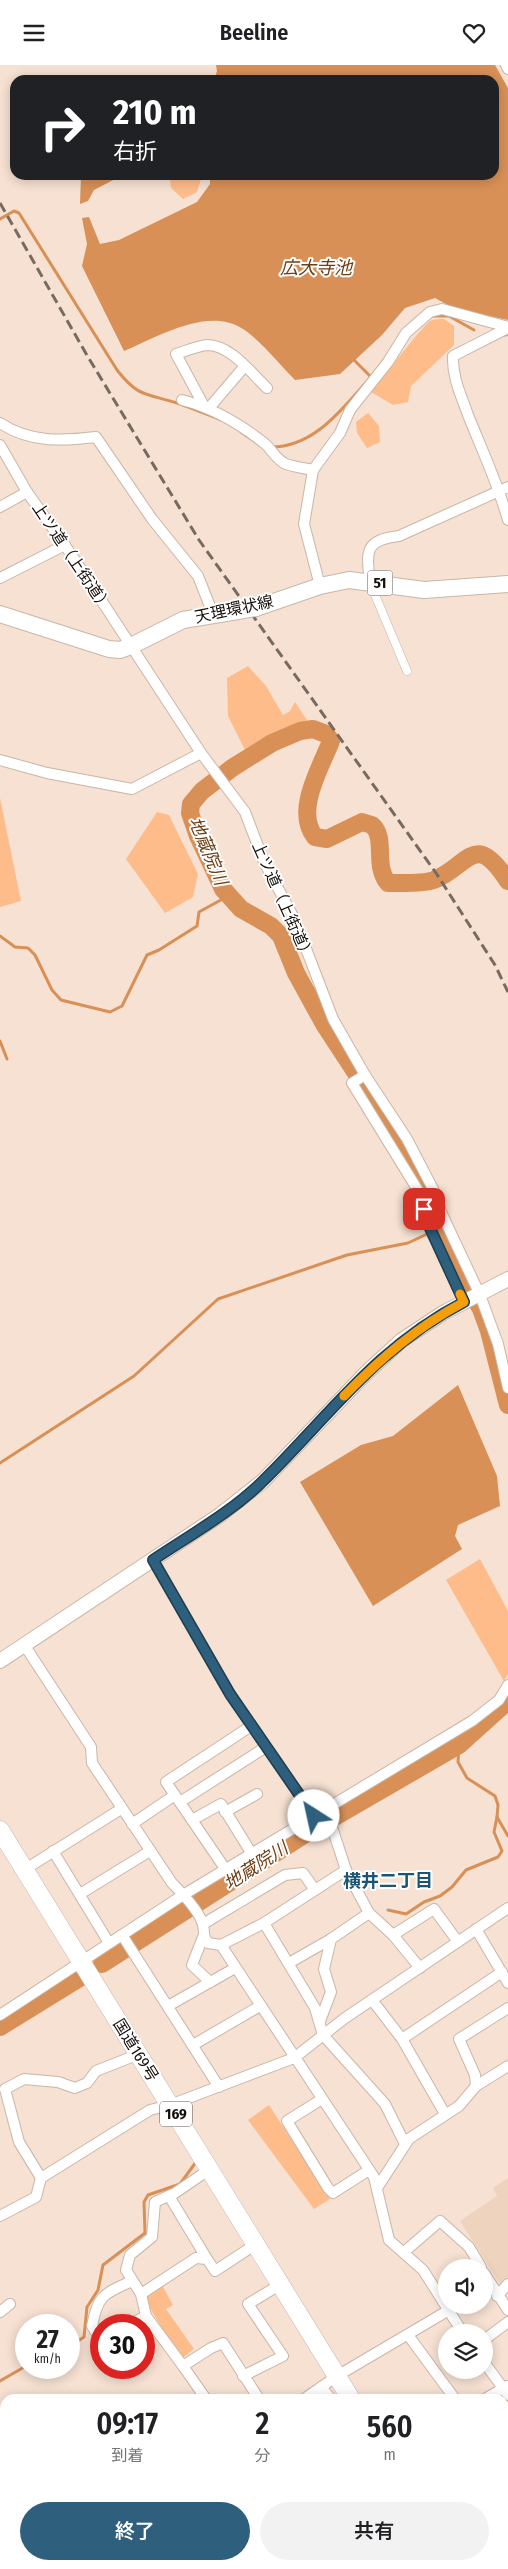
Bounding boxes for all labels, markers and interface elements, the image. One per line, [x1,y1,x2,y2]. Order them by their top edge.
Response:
icon: menu [20,19,48,47]
text: Beeline [220,19,288,46]
icon: heart [460,19,488,47]
text: 210 m [113,91,197,133]
icon: right [30,95,95,160]
text: 右折 [113,138,157,165]
water label: 広大寺池 [280,257,354,279]
street label: 上ツ道（上街道） [28,499,116,615]
road number: 51 [368,571,392,595]
street label: 天理環状線 [193,591,275,627]
water label: 地蔵院川 [184,814,233,890]
street label: 上ツ道（上街道） [248,839,318,963]
pin [403,1188,445,1230]
icon: arrive [410,1195,438,1223]
position arrow [287,1789,339,1841]
water label: 地蔵院川 [220,1836,294,1895]
district label: 横井二丁目 [343,1870,433,1892]
street label: 国道169号 [109,2015,163,2085]
road number: 169 [160,2101,192,2127]
map controls [438,2259,493,2379]
button: sound [438,2259,493,2314]
speed limit sign: 30 [90,2314,155,2379]
button: layers [438,2324,493,2379]
text: 27 [36,2325,59,2355]
text: km/h [34,2352,61,2366]
text: 09:17 [96,2406,158,2442]
text: 2 [256,2406,269,2442]
text: 560 [367,2409,413,2445]
text: m [384,2445,396,2464]
text: 到着 [111,2446,143,2465]
text: 分 [254,2446,270,2465]
button: 終了 [20,2502,250,2560]
button: 共有 [260,2502,489,2560]

